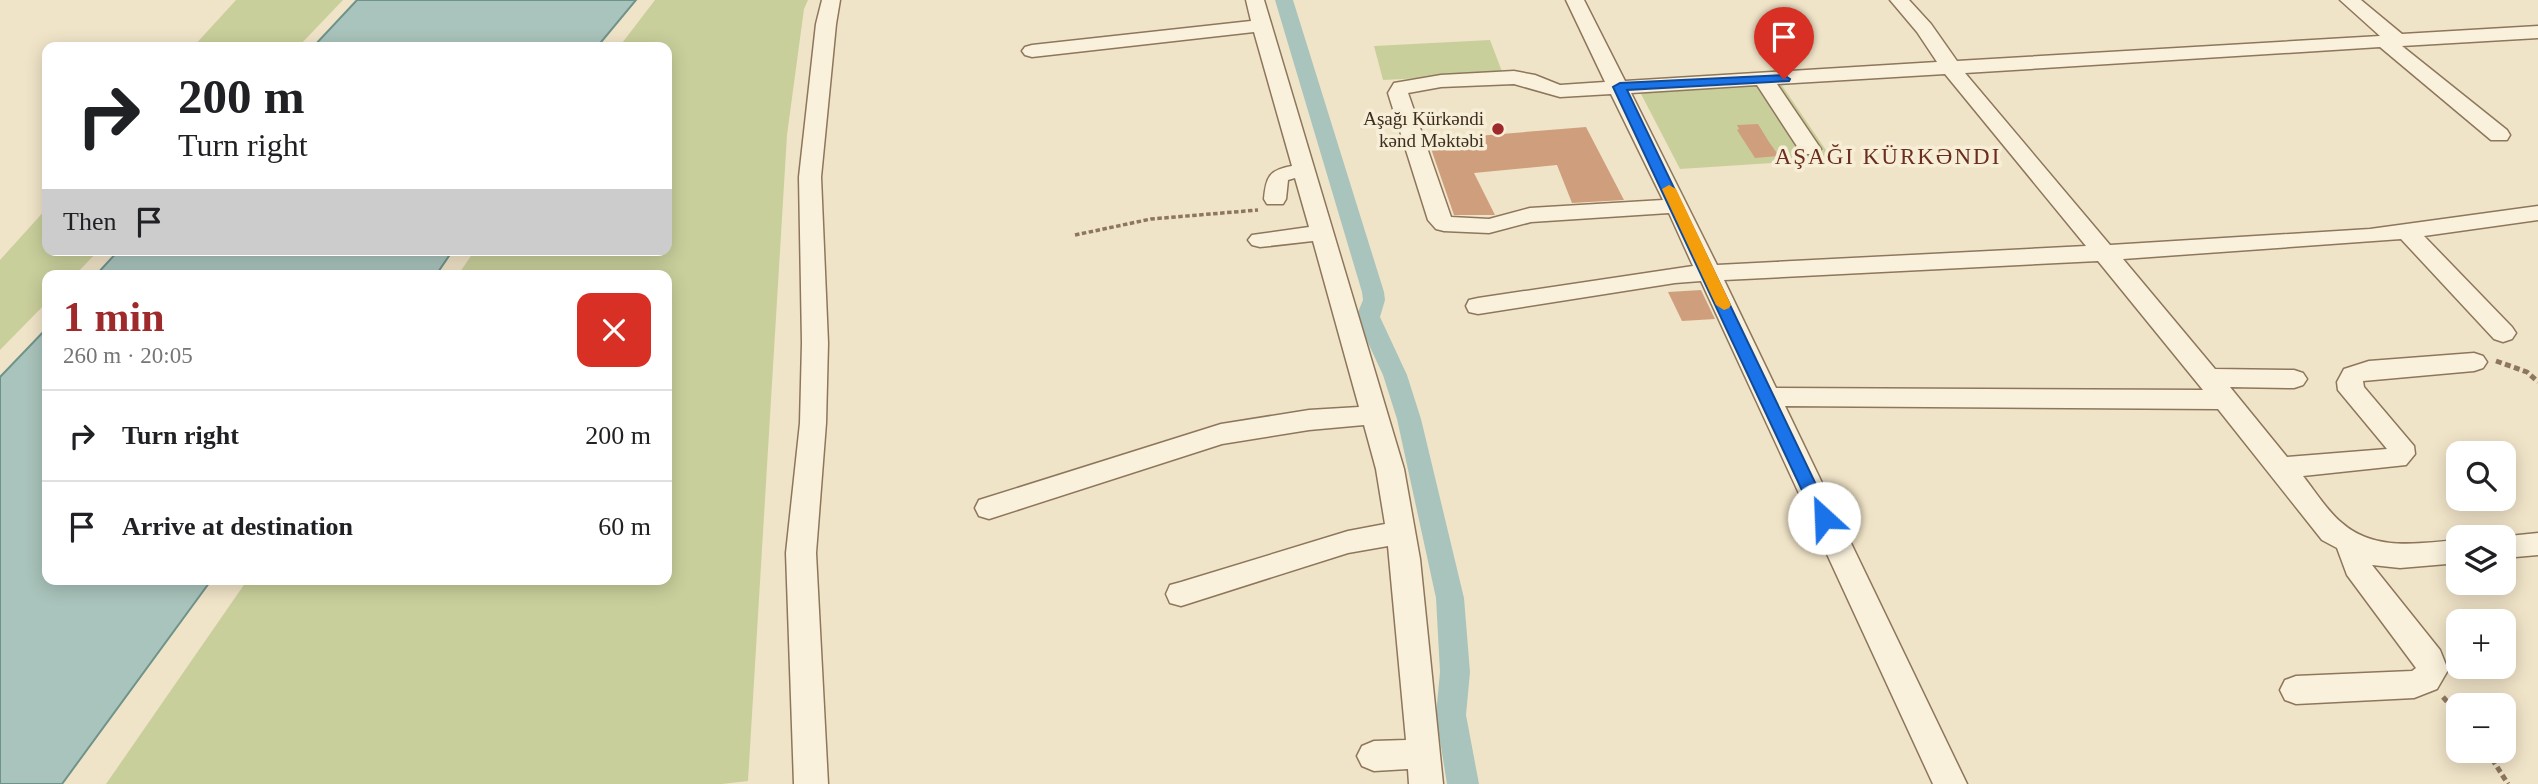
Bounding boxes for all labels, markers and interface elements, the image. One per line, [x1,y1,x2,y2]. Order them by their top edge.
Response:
pin [1754,7,1814,79]
icon: arrive [1765,18,1803,56]
text: 200 m [178,69,305,124]
icon: right [63,70,154,161]
place label: Aşağı Kürkəndi kənd Məktəbi [1363,108,1484,151]
marker: Aşağı Kürkəndi kənd Məktəbi [1490,121,1506,137]
text: Turn right [178,127,308,163]
district label: AŞAĞI KÜRKƏNDI [1775,144,2001,169]
icon: arrive [130,203,168,241]
text: Then [63,207,116,236]
button: close [577,293,651,367]
text: 1 min [63,294,165,340]
text: 260 m · 20:05 [63,343,193,368]
icon: right [63,417,101,455]
text: Turn right [122,421,239,450]
text: 200 m [585,421,651,450]
map controls [2446,441,2516,763]
button: search [2446,441,2516,511]
position arrow [1787,481,1861,555]
icon: arrive [63,508,101,546]
text: Arrive at destination [122,512,353,541]
text: 60 m [598,512,651,541]
button: layers [2446,525,2516,595]
button: + [2446,609,2516,679]
button: − [2446,693,2516,763]

